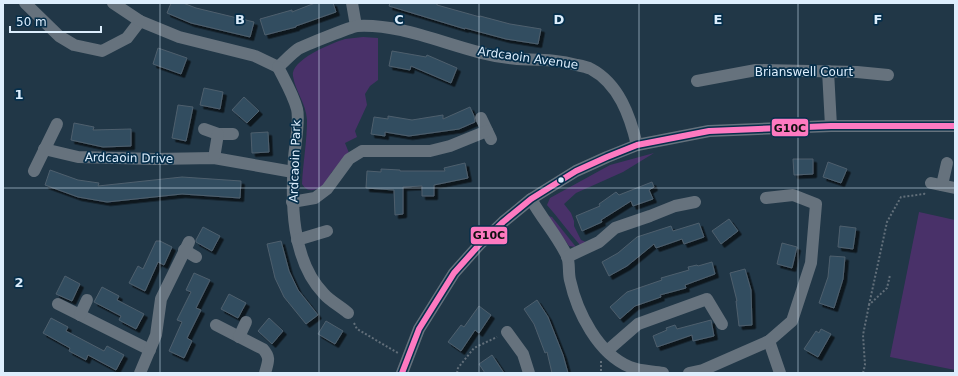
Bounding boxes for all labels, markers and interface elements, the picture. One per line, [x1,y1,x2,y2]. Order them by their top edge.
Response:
scale bar [10,8,101,34]
text: B [235,12,245,27]
text: C [394,12,404,27]
text: D [554,12,565,27]
text: E [714,12,722,27]
text: F [874,12,882,27]
text: 50 m [16,15,47,29]
street label: Ardcaoin Avenue [477,44,579,72]
street label: Brianswell Court [755,65,853,79]
text: 1 [14,87,24,102]
line badge: G10C [771,118,809,137]
street label: Ardcaoin Park [287,119,303,202]
text: G10C [774,122,806,135]
street label: Ardcaoin Drive [85,150,173,166]
unlabelled marker [556,175,566,185]
line badge: G10C [470,226,508,245]
text: G10C [473,229,505,242]
text: 2 [14,275,24,290]

